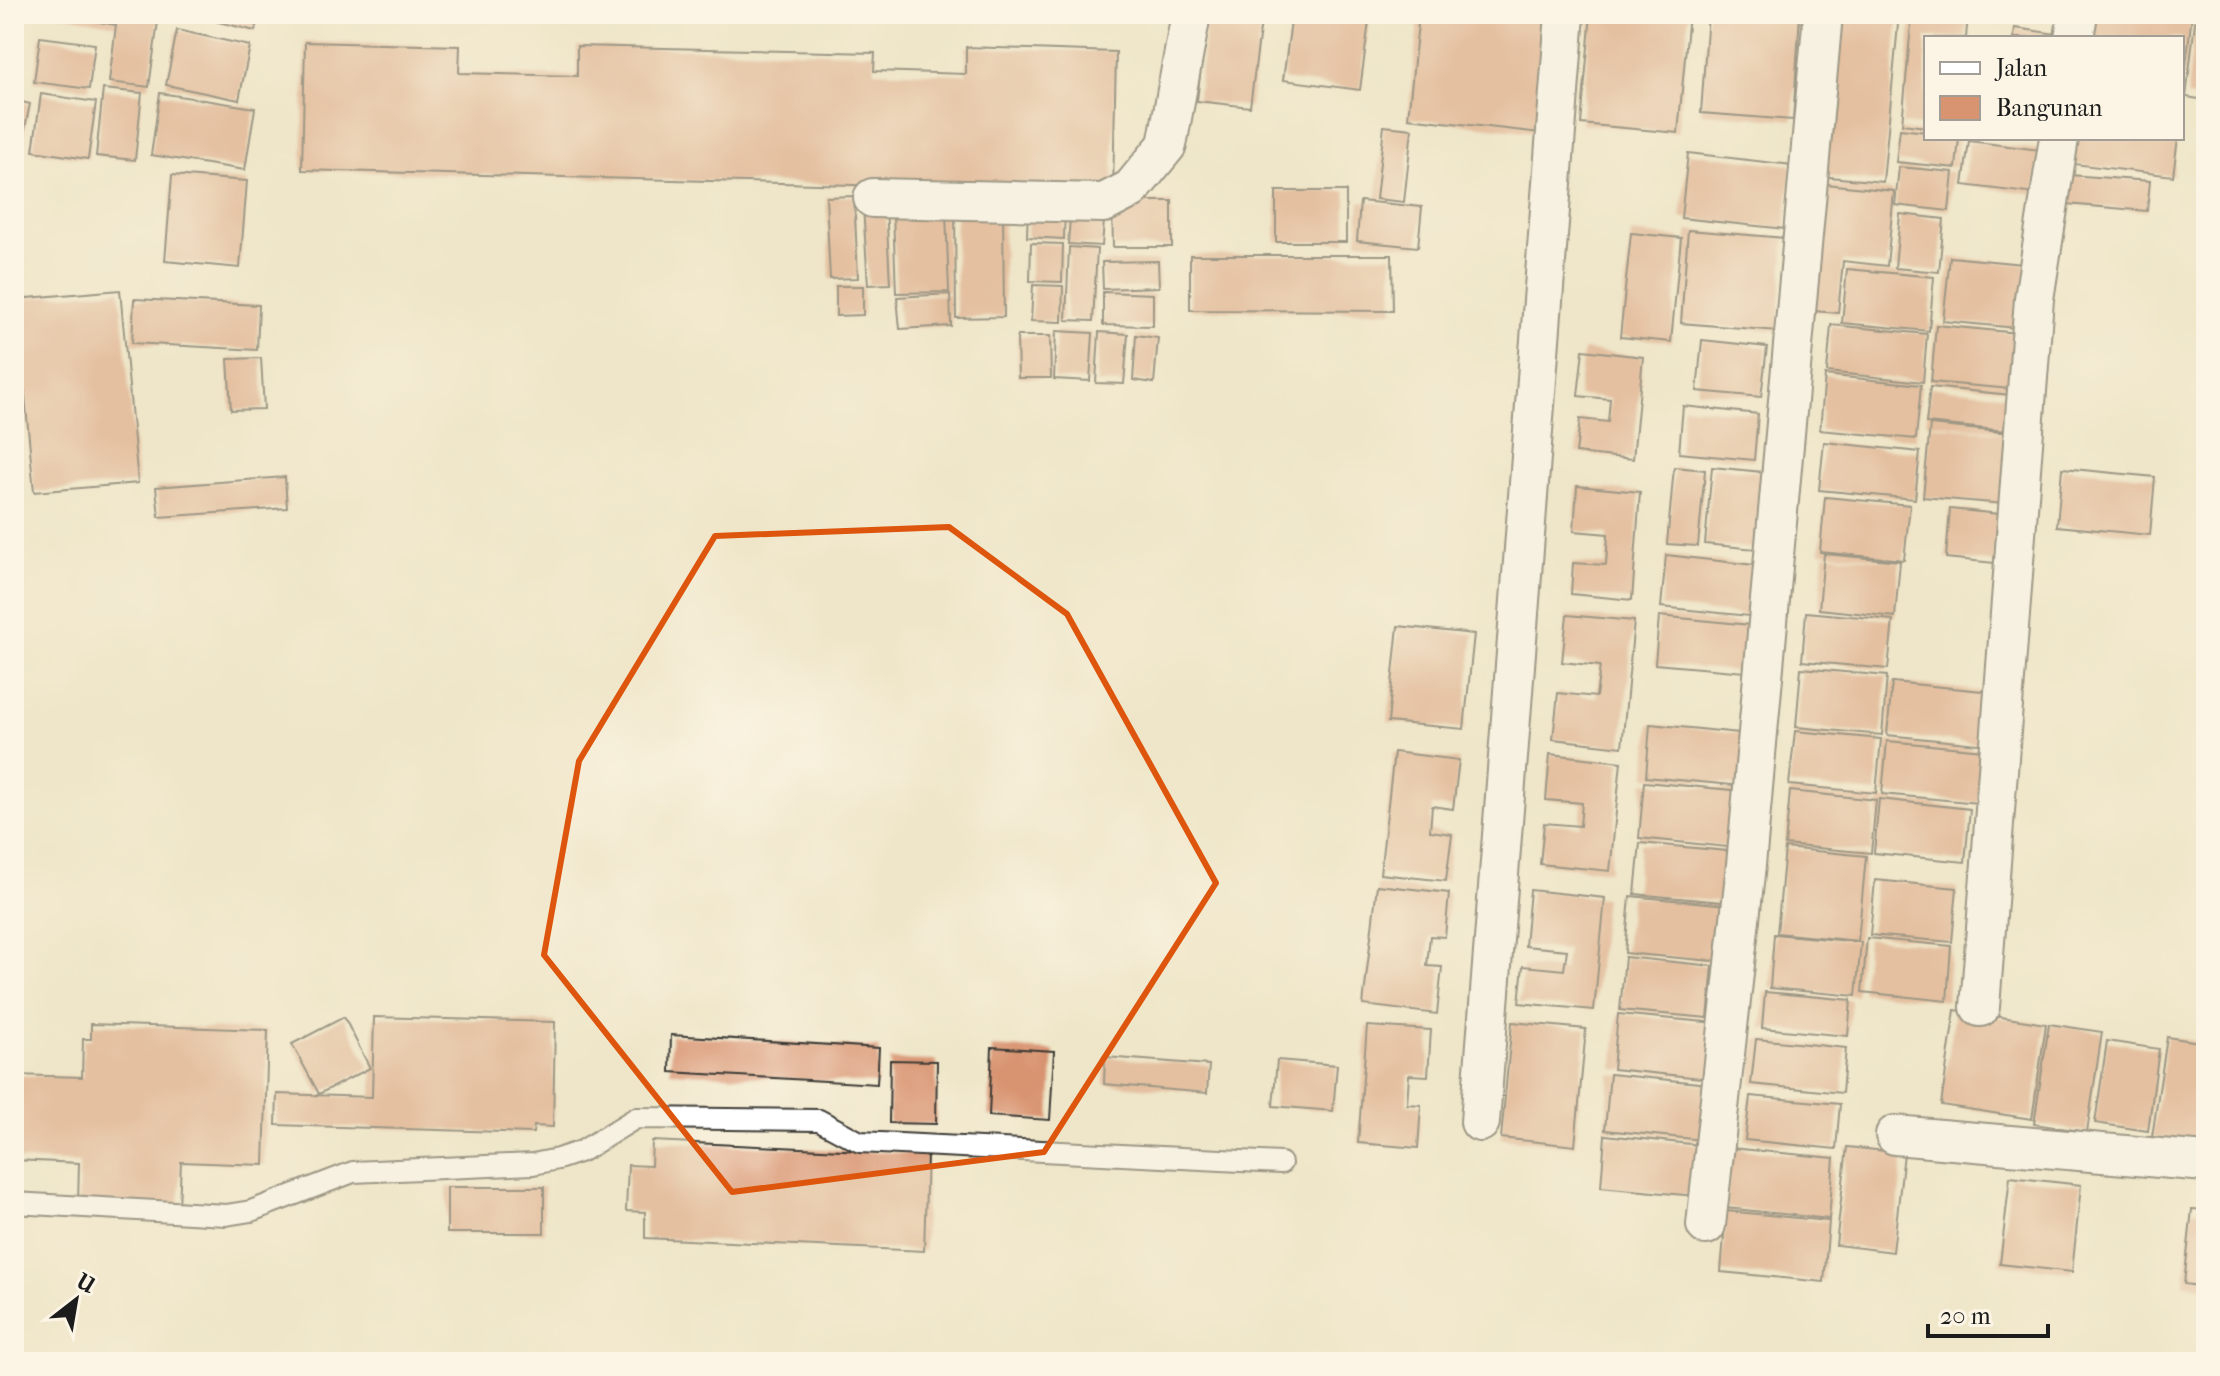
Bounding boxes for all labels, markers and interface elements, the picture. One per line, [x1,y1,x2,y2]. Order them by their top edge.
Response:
legend [1924,36,2184,140]
text: Jalan [1994,54,2047,82]
text: Bangunan [1996,94,2102,122]
north arrow [36,1260,116,1340]
text: U [71,1268,101,1300]
scale bar [1928,1288,2048,1338]
text: 20 m [1940,1302,1991,1330]

